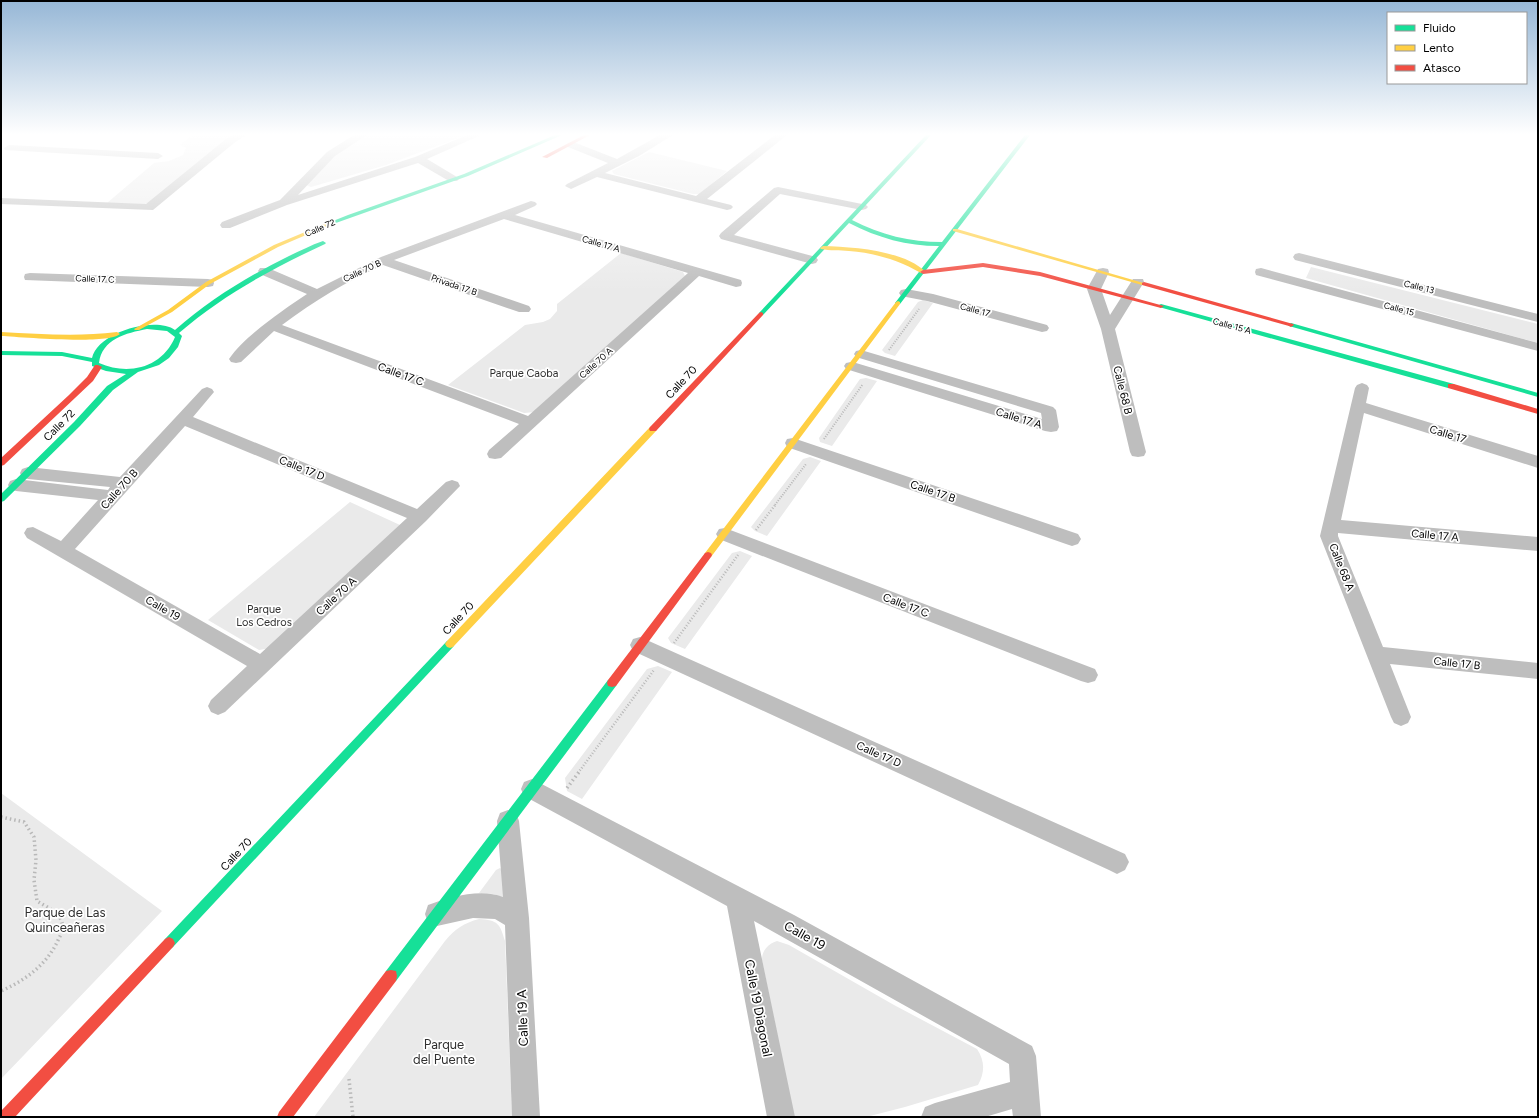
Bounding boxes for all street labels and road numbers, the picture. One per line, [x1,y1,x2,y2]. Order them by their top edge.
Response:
street label: Calle 72 [303,216,337,239]
street label: Calle 17 A [581,233,621,254]
street label: Calle 70 B [341,257,383,284]
street label: Calle 17 C [75,272,115,285]
street label: Privada 17 B [430,272,479,298]
street label: Calle 13 [1403,277,1435,296]
street label: Calle 15 [1383,299,1416,318]
street label: Calle 17 [959,300,992,319]
street label: Calle 15 A [1212,315,1253,336]
street label: Calle 70 A [577,345,615,380]
street label: Calle 17 C [376,360,426,389]
street label: Calle 70 [663,363,700,401]
street label: Calle 68 B [1110,365,1135,416]
street label: Calle 17 A [994,405,1044,432]
street label: Calle 72 [41,407,78,444]
street label: Calle 17 [1428,423,1468,446]
street label: Calle 17 D [277,453,327,484]
street label: Calle 70 B [98,466,141,512]
street label: Calle 17 B [909,478,957,505]
street label: Calle 17 A [1411,527,1460,544]
street label: Calle 68 A [1326,541,1357,593]
street label: Calle 70 A [314,574,360,618]
street label: Calle 17 C [881,591,931,620]
street label: Calle 19 [143,593,182,624]
street label: Calle 70 [440,599,477,637]
street label: Calle 17 B [1433,655,1481,672]
street label: Calle 17 D [854,739,904,770]
street label: Calle 70 [218,835,255,873]
street label: Calle 19 [782,918,828,953]
street label: Calle 19 Diagonal [742,958,775,1058]
street label: Calle 19 A [514,989,531,1047]

